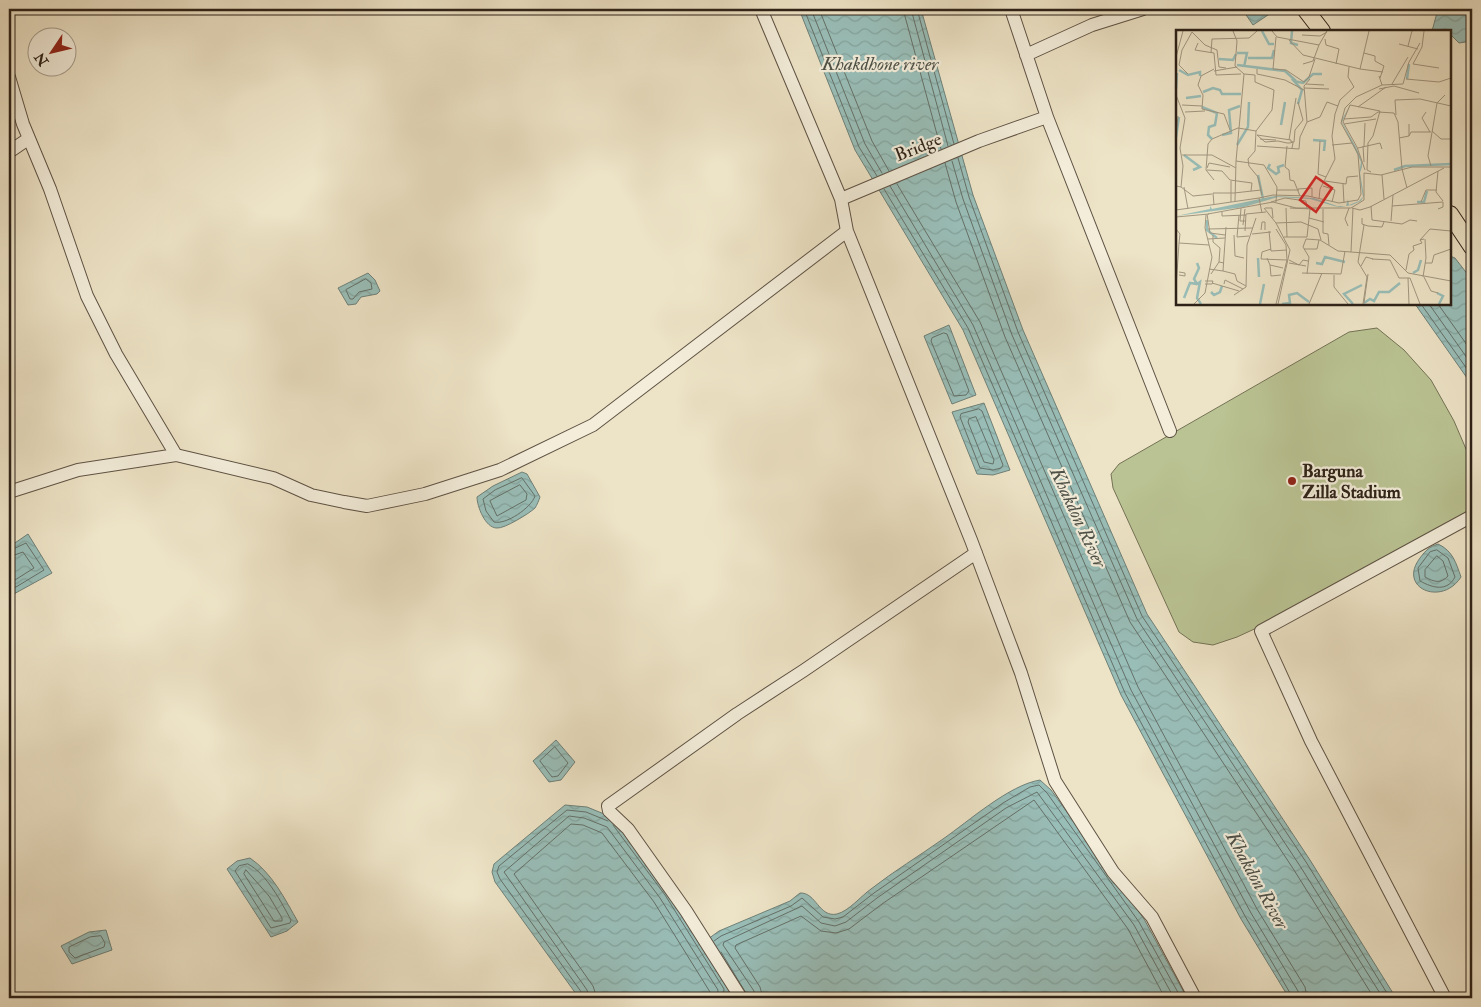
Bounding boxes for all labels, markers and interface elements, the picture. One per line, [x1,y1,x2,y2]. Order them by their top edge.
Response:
north arrow [28,28,78,78]
inset map [1176,30,1451,305]
text: N [31,49,53,70]
water label: Khakdhone river [821,52,939,76]
street label: Bridge [891,128,945,167]
place label: Barguna Zilla Stadium [1302,460,1402,504]
water label: Khakdon River [1044,462,1112,572]
marker: Barguna Zilla Stadium [1286,475,1298,487]
water label: Khakdon River [1220,826,1294,934]

